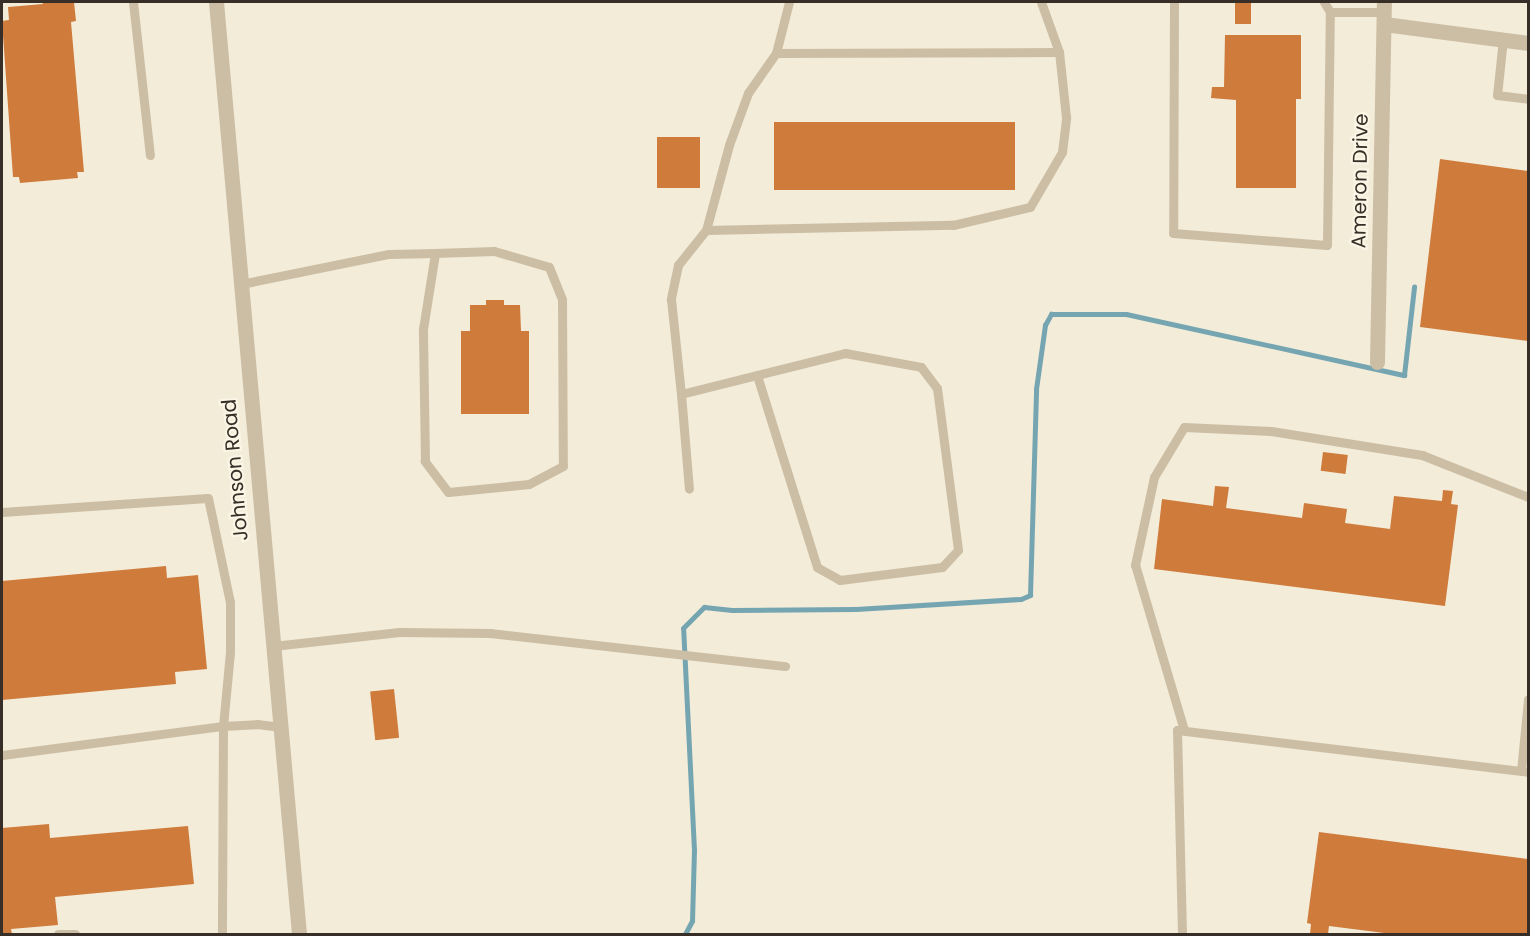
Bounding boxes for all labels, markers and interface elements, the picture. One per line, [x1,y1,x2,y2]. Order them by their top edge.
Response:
street label: Ameron Drive [1347,113,1373,249]
street label: Johnson Road [217,398,253,542]

